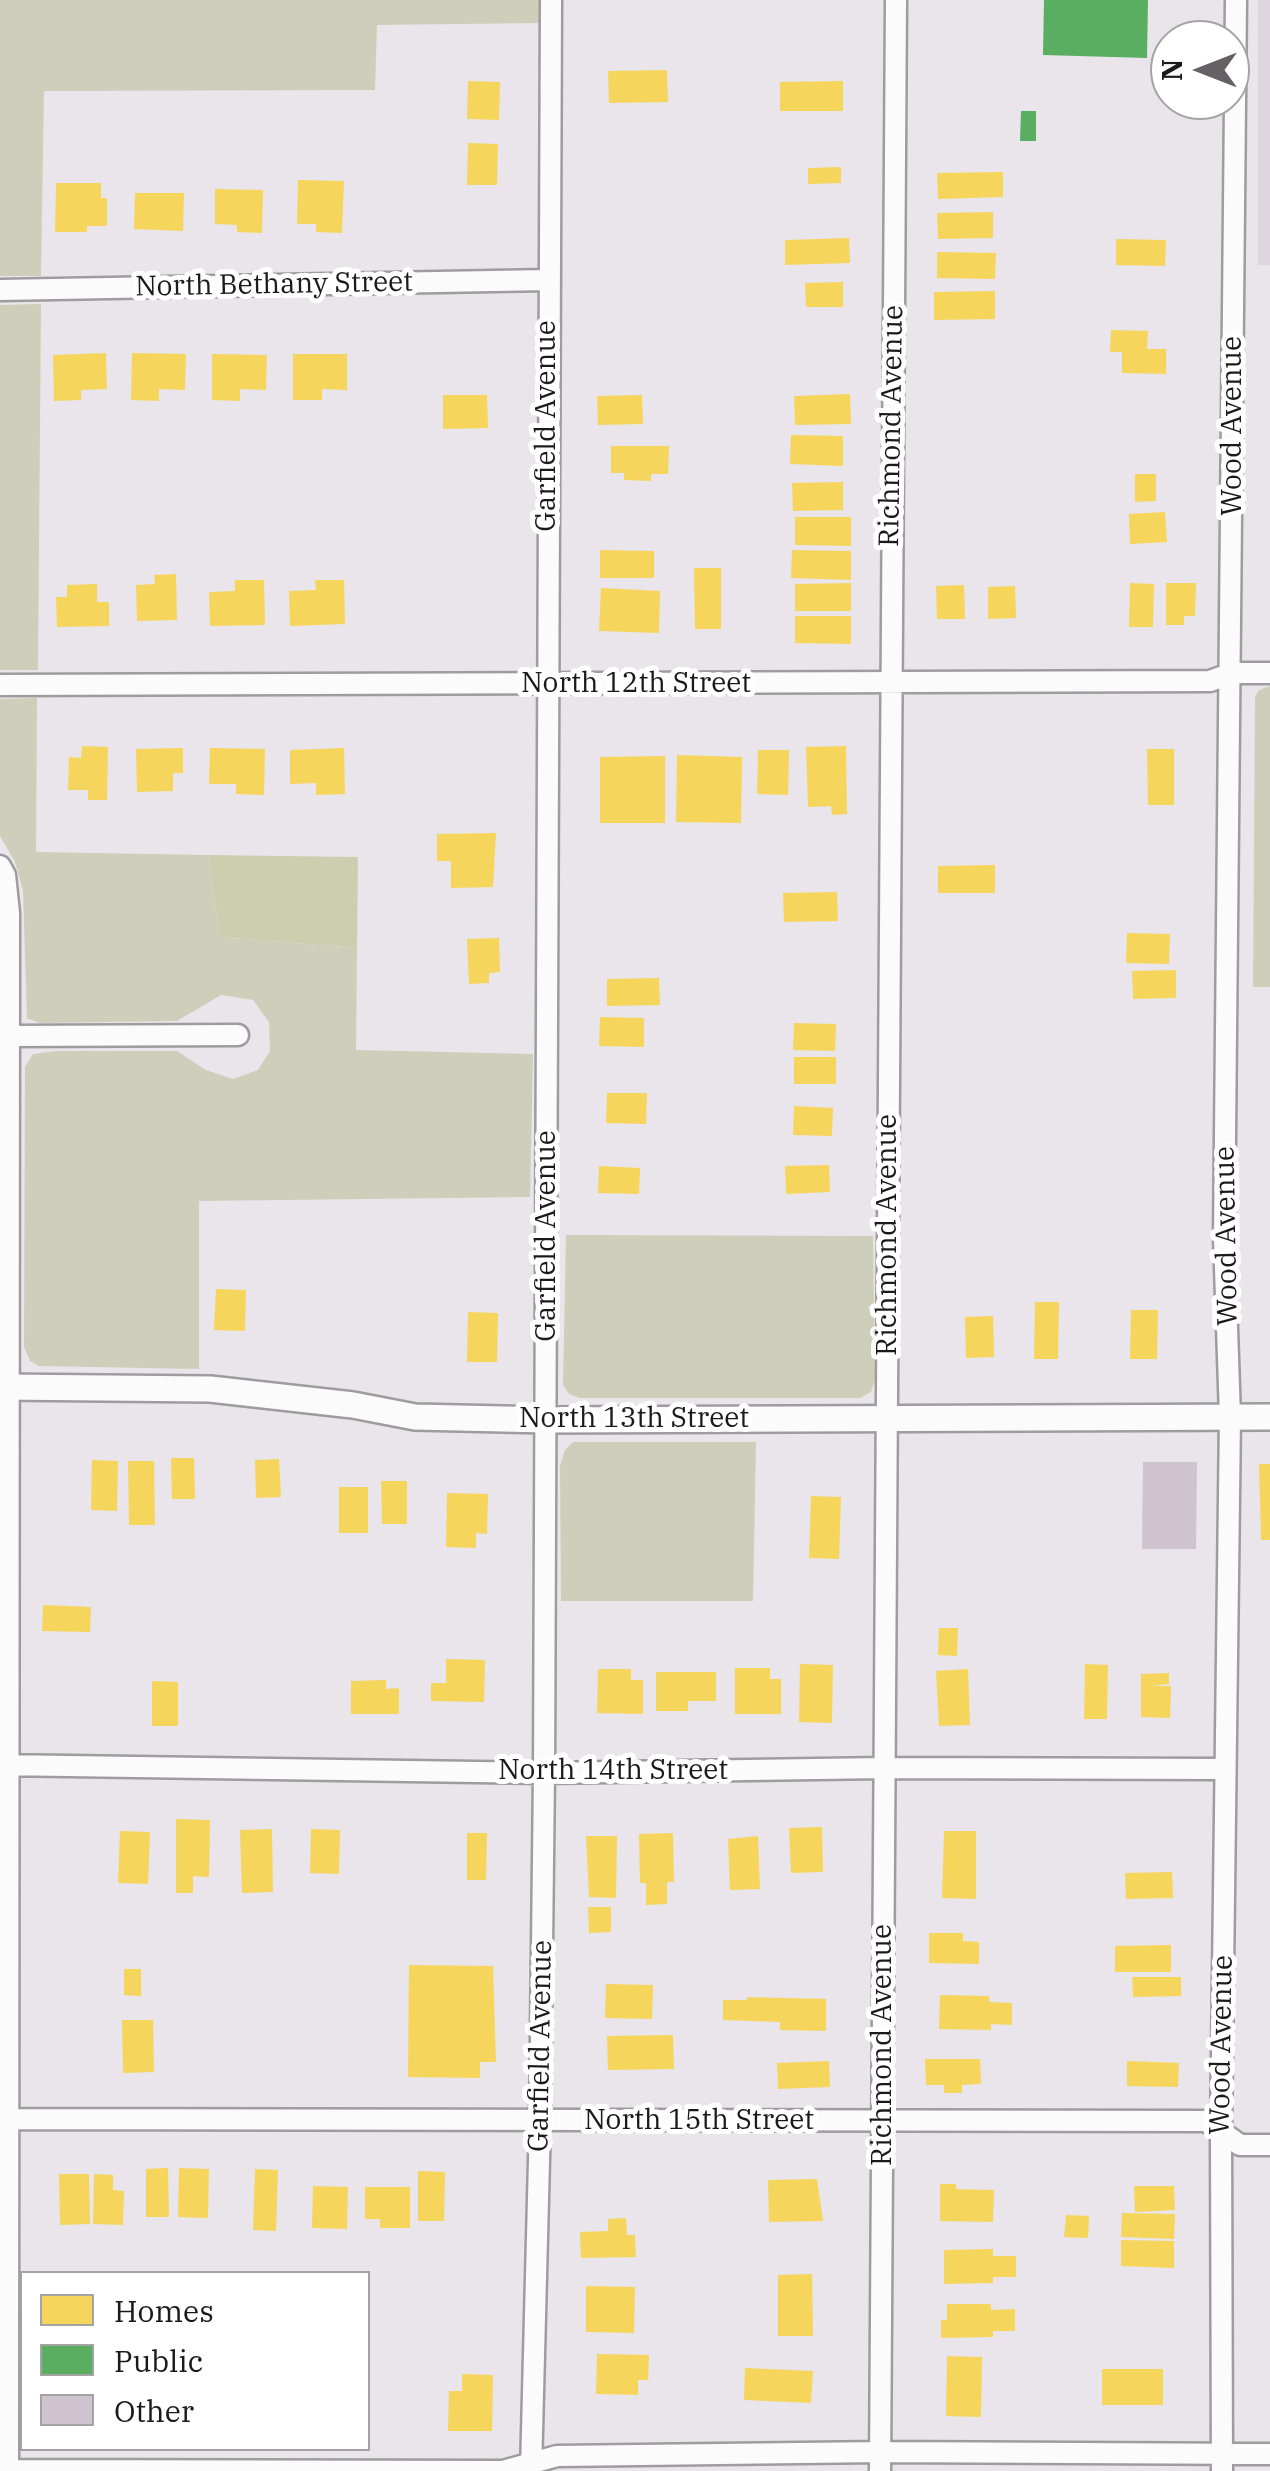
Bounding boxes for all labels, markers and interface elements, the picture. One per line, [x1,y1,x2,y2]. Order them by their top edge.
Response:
north arrow [1150,20,1250,120]
text: N [1153,59,1190,81]
street label: North Bethany Street [135,266,413,304]
street label: Richmond Avenue [873,305,911,547]
street label: Garfield Avenue [530,320,564,532]
street label: Wood Avenue [1216,336,1250,516]
street label: North 12th Street [521,667,751,701]
street label: Richmond Avenue [871,1114,905,1356]
street label: Garfield Avenue [530,1130,564,1342]
street label: Wood Avenue [1209,1146,1245,1326]
street label: North 13th Street [519,1402,749,1436]
street label: North 14th Street [498,1754,728,1788]
street label: Richmond Avenue [866,1924,900,2166]
street label: Garfield Avenue [522,1940,560,2152]
street label: Wood Avenue [1204,1955,1240,2135]
street label: North 15th Street [584,2104,814,2138]
legend [20,2271,370,2451]
text: Homes [114,2291,214,2330]
text: Public [114,2341,203,2380]
text: Other [114,2391,194,2430]

